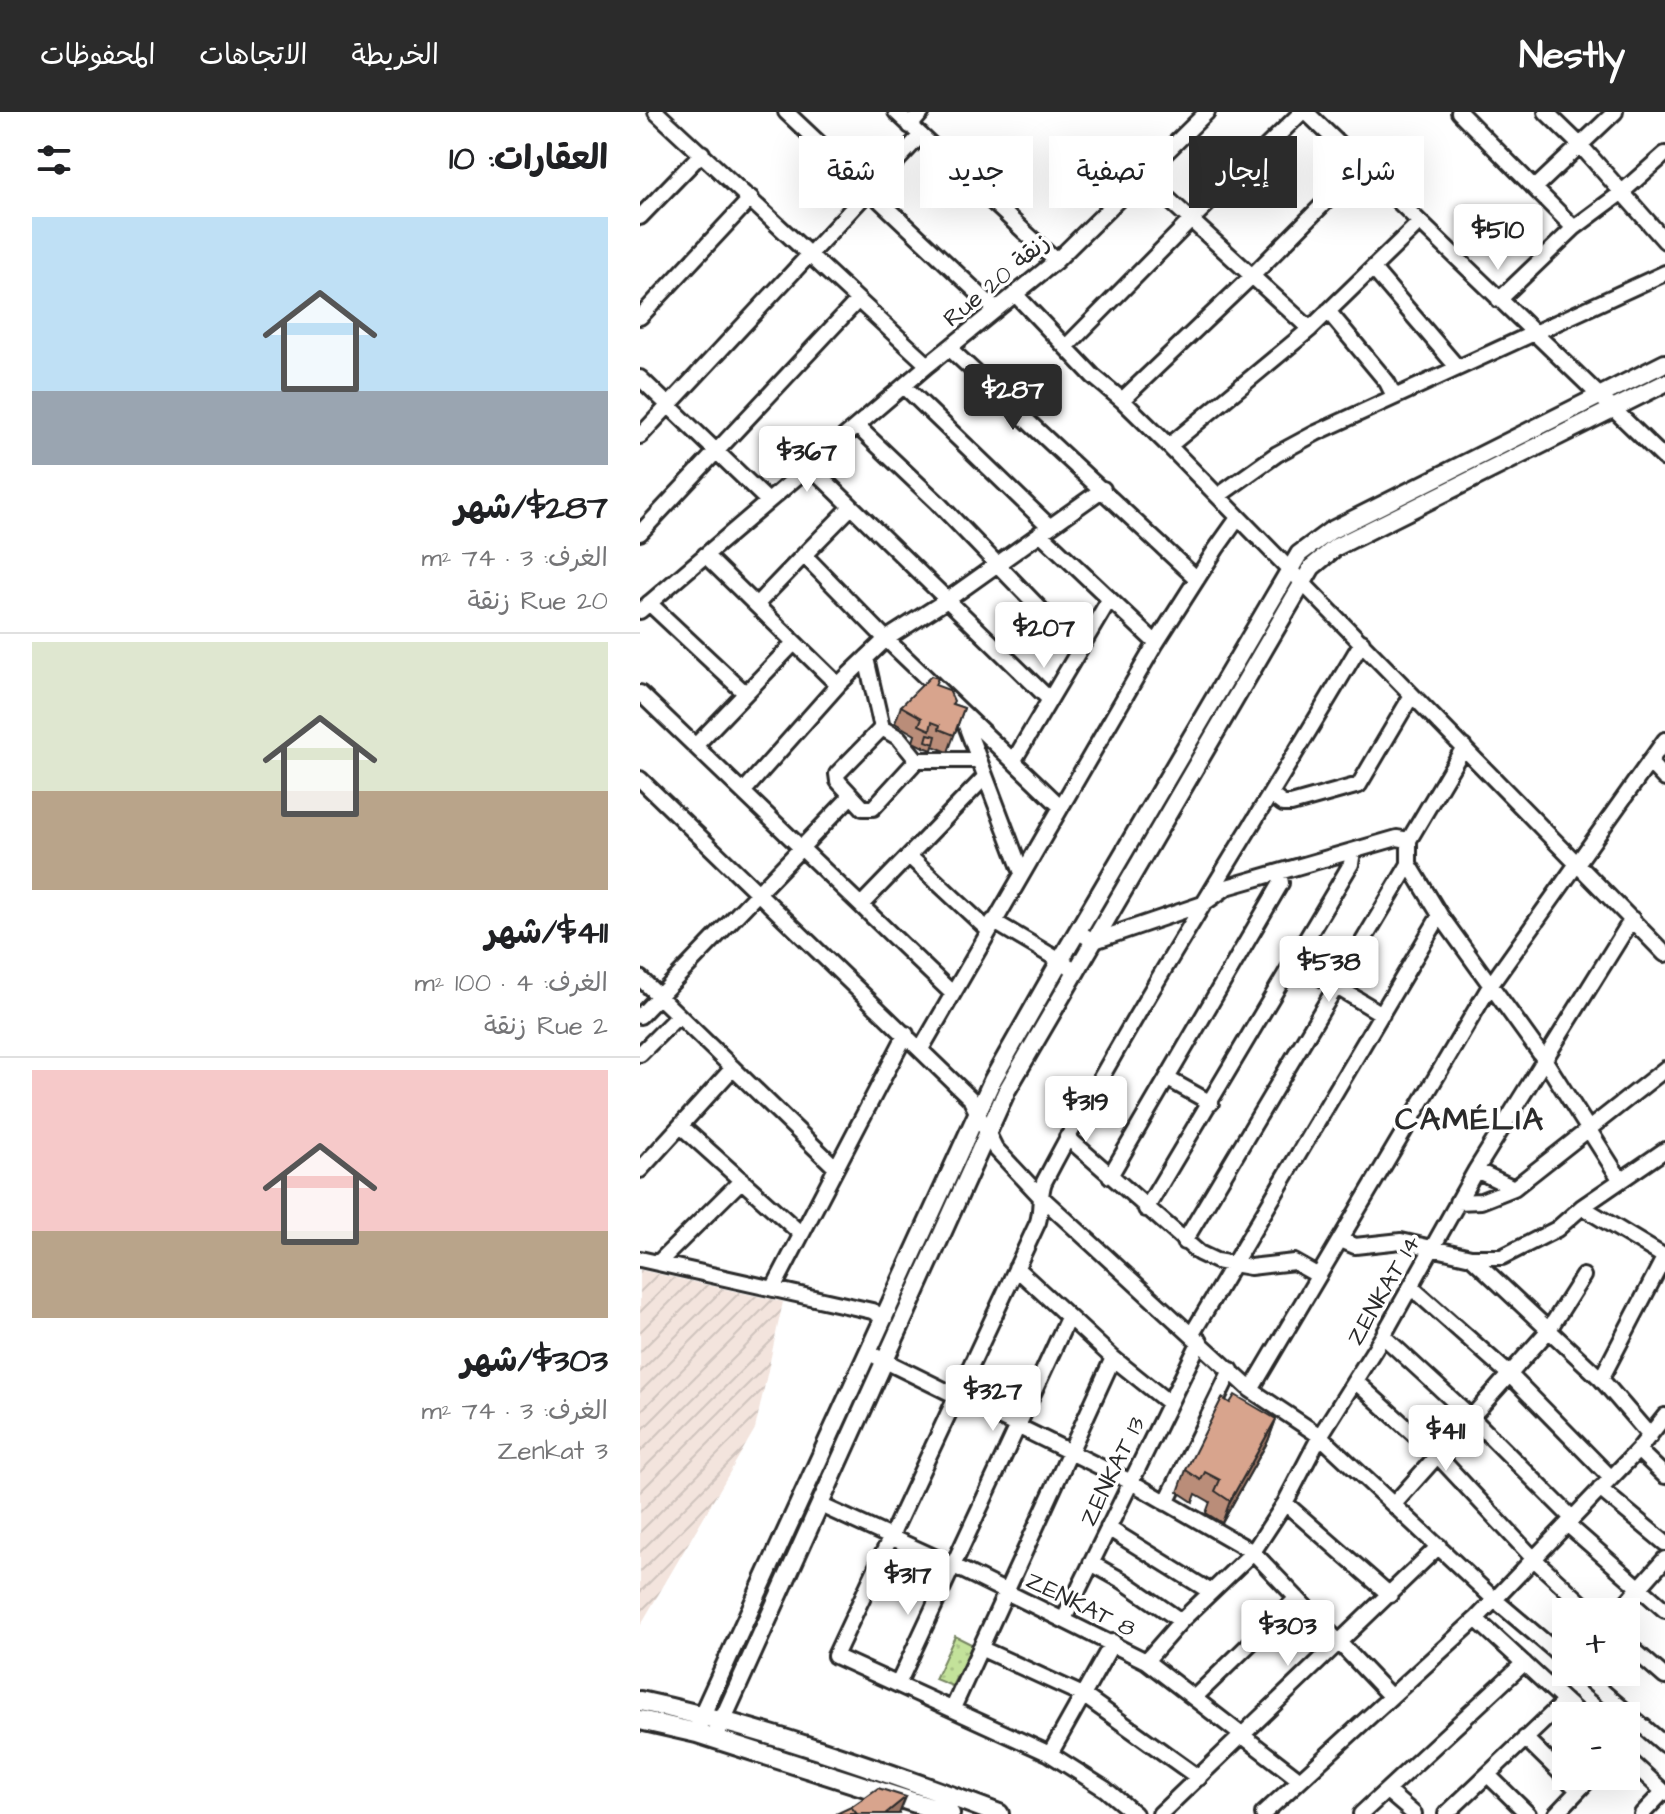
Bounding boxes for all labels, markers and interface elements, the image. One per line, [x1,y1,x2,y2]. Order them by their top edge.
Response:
text: Nestly [1519,30,1625,82]
text: المحفوظات [40,36,155,75]
text: الاتجاهات [199,36,307,75]
text: الخريطة [351,36,439,75]
text: العقارات: 10 [449,135,608,183]
chip: شقة [799,136,904,208]
chip: جديد [920,136,1033,208]
chip: تصفية [1049,136,1173,208]
chip: إيجار [1189,136,1297,208]
chip: شراء [1313,136,1424,208]
icon: filters [32,138,76,182]
pin: $510 [1451,204,1545,272]
text: $510 [1472,212,1524,248]
street label: Rue 20 زنقة [936,226,1057,335]
icon: home [248,269,392,413]
pin: $287 [966,364,1060,432]
text: $287 [982,372,1044,408]
pin: $367 [760,426,854,494]
text: $367 [777,434,837,470]
text: $287/شهر [455,484,608,532]
text: الغرف: 3 · 74 m² [421,540,608,576]
text: Rue 20 زنقة [467,583,608,619]
pin: $207 [997,602,1091,670]
text: $207 [1013,610,1075,646]
icon: home [248,694,392,838]
text: $411/شهر [485,909,608,957]
pin: $538 [1282,936,1376,1004]
text: $538 [1298,944,1360,980]
text: الغرف: 4 · 100 m² [415,965,608,1001]
text: Rue 2 زنقة [484,1008,608,1044]
pin: $319 [1039,1076,1133,1144]
text: $319 [1063,1084,1109,1120]
district label: CAMÉLIA [1395,1097,1545,1142]
icon: home [248,1122,392,1266]
street label: ZENKAT 14 [1339,1229,1429,1352]
text: $303/شهر [461,1337,608,1385]
pin: $327 [946,1365,1040,1433]
text: $327 [964,1373,1022,1409]
text: الغرف: 3 · 74 m² [421,1393,608,1429]
pin: $411 [1399,1405,1493,1473]
street label: ZENKAT 13 [1072,1411,1154,1532]
text: $411 [1427,1413,1465,1449]
text: Zenkat 3 [497,1433,608,1469]
pin: $317 [861,1549,955,1617]
text: $317 [884,1557,932,1593]
street label: ZENKAT 8 [1020,1564,1141,1646]
map controls [1552,1598,1640,1790]
button: + [1552,1598,1640,1686]
pin: $303 [1241,1600,1335,1668]
text: $303 [1259,1608,1317,1644]
button: − [1552,1702,1640,1790]

